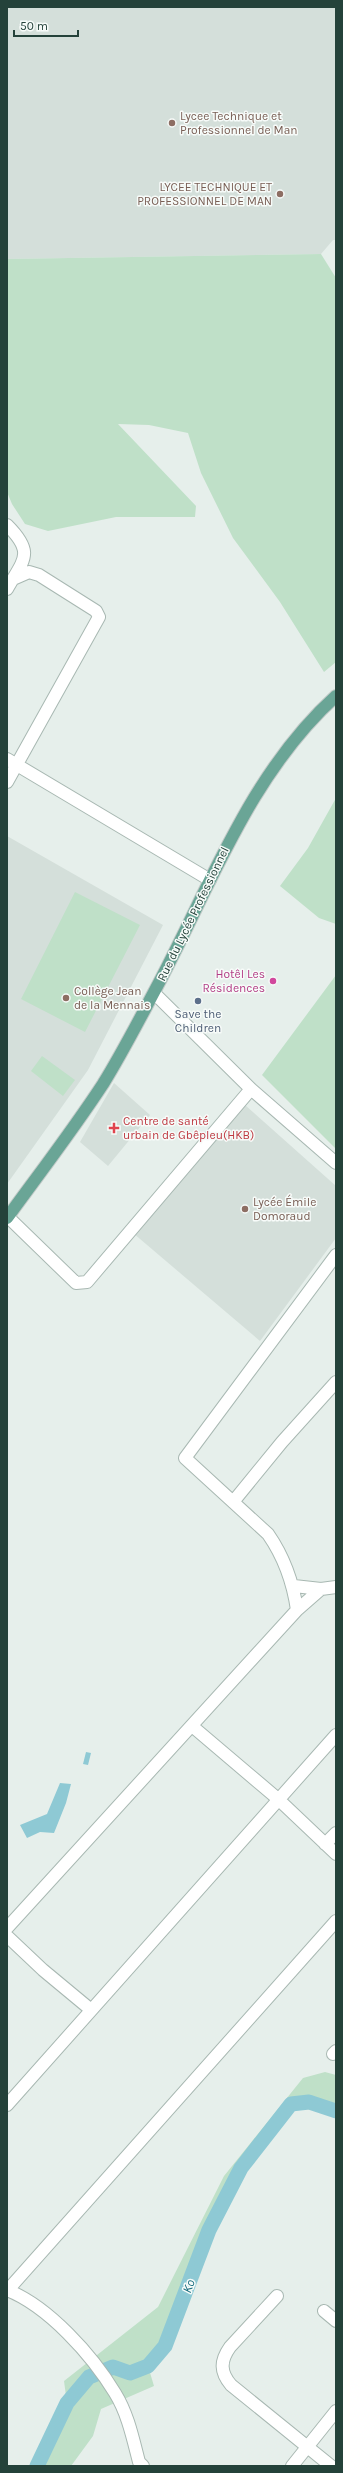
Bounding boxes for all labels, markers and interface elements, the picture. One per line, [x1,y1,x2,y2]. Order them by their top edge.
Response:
scale bar [14,12,78,38]
text: 50 m [20,19,48,33]
place label: Lycee Technique et Professionnel de Man [180,109,298,137]
marker: Lycee Technique et Professionnel de Man [167,118,177,128]
place label: LYCEE TECHNIQUE ET PROFESSIONNEL DE MAN [137,180,272,208]
marker: LYCEE TECHNIQUE ET PROFESSIONNEL DE MAN [275,189,285,199]
street label: Rue du Lycée Professionnel [154,845,232,983]
place label: Hotêl Les Résidences [202,967,265,995]
marker: Hotêl Les Résidences [268,976,278,986]
place label: Collège Jean de la Mennais [74,984,150,1012]
marker: Collège Jean de la Mennais [61,993,71,1003]
marker: Save the Children [193,996,203,1006]
place label: Save the Children [175,1007,221,1035]
place label: Centre de santé urbain de Gbêpleu(HKB) [123,1114,254,1142]
marker: Centre de santé urbain de Gbêpleu(HKB) [108,1122,120,1134]
place label: Lycée Émile Domoraud [253,1194,316,1223]
marker: Lycée Émile Domoraud [240,1204,250,1214]
water label: Ko [179,2277,198,2295]

